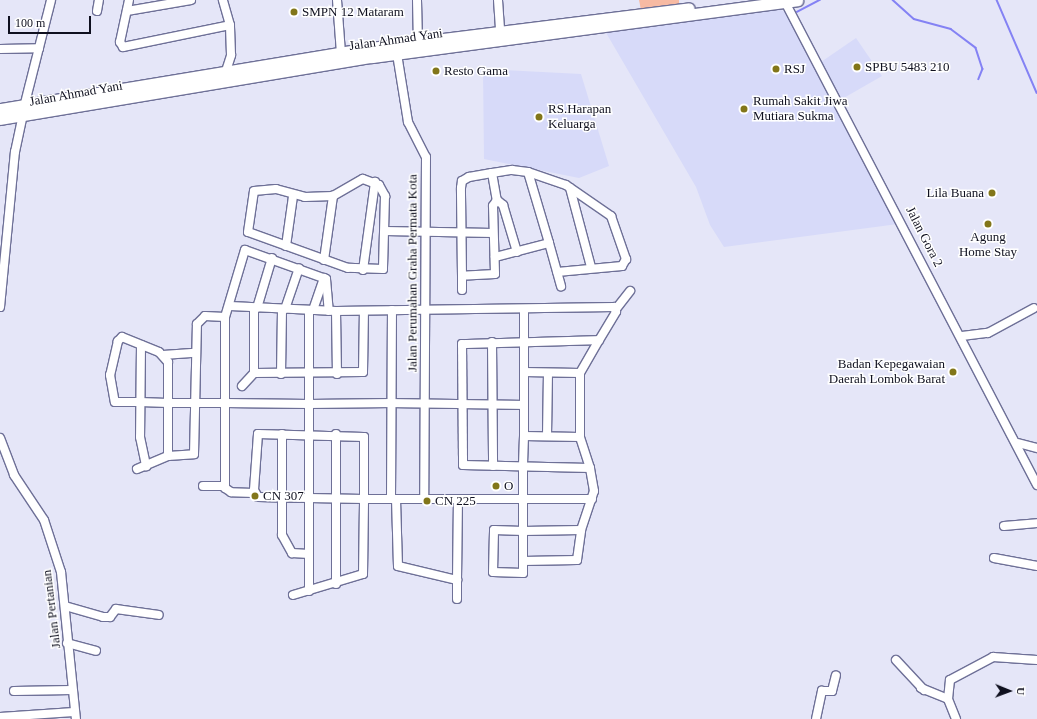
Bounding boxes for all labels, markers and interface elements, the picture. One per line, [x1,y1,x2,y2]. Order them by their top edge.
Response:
place label: SMPN 12 Mataram [302,4,404,20]
marker: SMPN 12 Mataram [289,7,299,17]
scale bar [10,8,93,34]
text: 100 m [15,16,45,30]
street label: Jalan Ahmad Yani [348,26,444,54]
place label: SPBU 5483 210 [865,59,950,75]
place label: RSJ [784,61,805,77]
marker: SPBU 5483 210 [852,62,862,72]
place label: Resto Gama [444,63,508,79]
marker: RSJ [771,64,781,74]
marker: Resto Gama [431,66,441,76]
street label: Jalan Ahmad Yani [28,78,124,110]
place label: Rumah Sakit Jiwa Mutiara Sukma [753,94,848,125]
place label: RS.Harapan Keluarga [548,102,611,133]
marker: Rumah Sakit Jiwa Mutiara Sukma [738,103,750,115]
marker: RS.Harapan Keluarga [533,111,545,123]
street label: Jalan Perumahan Graha Permata Kota [405,174,421,372]
place label: Lila Buana [927,185,984,201]
marker: Lila Buana [987,188,997,198]
street label: Jalan Gora 2 [902,204,946,270]
marker: Agung Home Stay [983,219,993,229]
place label: Agung Home Stay [959,230,1017,261]
place label: Badan Kepegawaian Daerah Lombok Barat [829,357,945,388]
marker: Badan Kepegawaian Daerah Lombok Barat [948,367,958,377]
place label: O [504,478,513,494]
marker: O [491,481,501,491]
place label: CN 307 [263,488,304,504]
marker: CN 307 [250,491,260,501]
place label: CN 225 [435,493,476,509]
marker: CN 225 [422,496,432,506]
street label: Jalan Pertanian [39,569,65,649]
north arrow [989,671,1029,711]
text: U [1015,687,1027,695]

